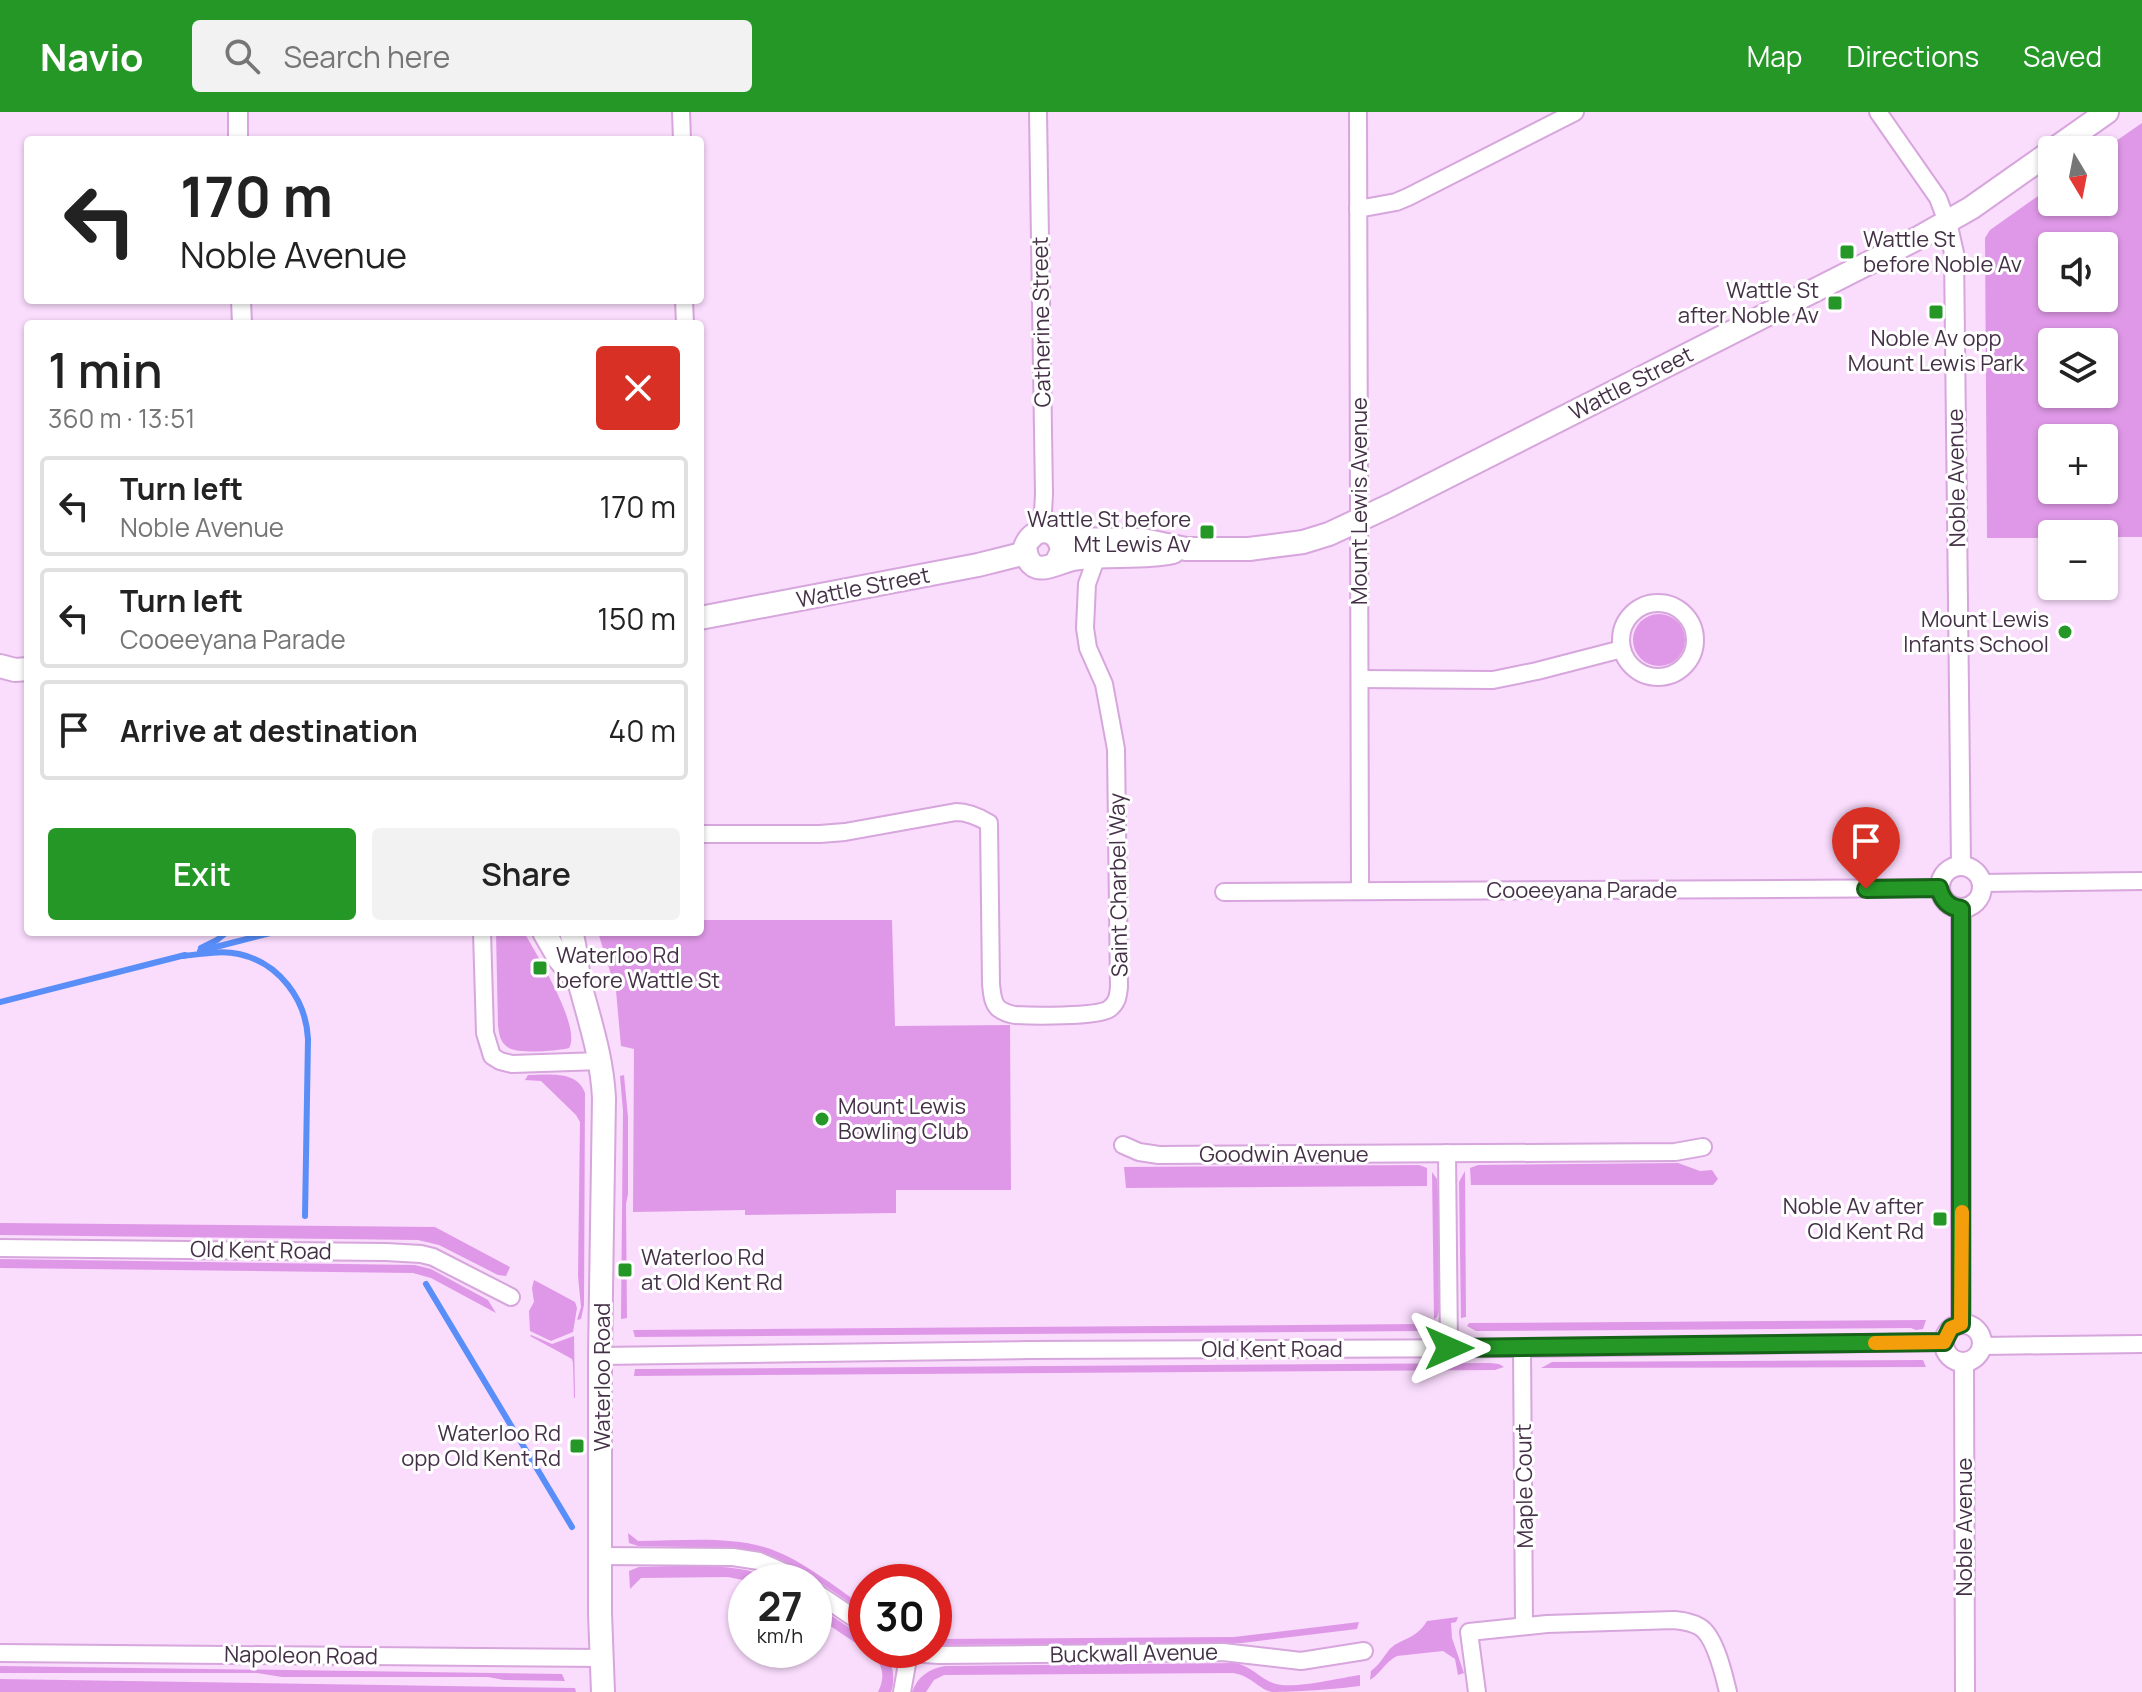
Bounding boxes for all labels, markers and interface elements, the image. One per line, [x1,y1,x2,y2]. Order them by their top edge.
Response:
search box [192,20,752,92]
text: Navio [40,30,144,82]
icon: search [220,34,264,78]
text: Search here [284,36,450,77]
text: Map [1747,37,1802,75]
text: Directions [1846,37,1979,75]
text: Saved [2023,37,2102,75]
north arrow [2038,136,2118,216]
map controls [2038,136,2118,600]
text: 170 m [180,157,333,234]
icon: left [48,168,152,272]
place label: Wattle St before Noble Av [1863,224,2022,279]
text: Noble Avenue [180,230,407,279]
button: sound [2038,232,2118,312]
street label: Catherine Street [1025,236,1057,408]
marker: Wattle St before Noble Av [1838,243,1856,261]
place label: Wattle St after Noble Av [1678,275,1819,330]
marker: Wattle St after Noble Av [1826,294,1844,312]
marker: Noble Av opp Mount Lewis Park [1927,303,1945,321]
place label: Noble Av opp Mount Lewis Park [1848,323,2025,378]
button: layers [2038,328,2118,408]
text: 1 min [48,337,162,402]
street label: Wattle Street [1564,339,1698,427]
button: close [596,346,680,430]
street label: Mount Lewis Avenue [1344,397,1374,605]
text: 360 m · 13:51 [48,400,195,436]
street label: Noble Avenue [1940,408,1972,548]
button: + [2038,424,2118,504]
text: Turn left [120,468,243,509]
icon: left [52,484,96,528]
text: 170 m [599,486,676,527]
place label: Wattle St before Mt Lewis Av [1027,504,1191,559]
text: Noble Avenue [120,509,284,545]
button: − [2038,520,2118,600]
marker: Wattle St before Mt Lewis Av [1198,523,1216,541]
street label: Wattle Street [794,559,932,615]
text: Turn left [120,580,243,621]
icon: left [52,596,96,640]
text: 150 m [597,598,676,639]
place label: Mount Lewis Infants School [1903,604,2049,659]
text: Cooeeyana Parade [120,621,346,657]
marker: Mount Lewis Infants School [2056,623,2074,641]
icon: arrive [52,708,96,752]
text: Arrive at destination [120,710,418,751]
text: 40 m [609,710,676,751]
street label: Saint Charbel Way [1101,792,1135,977]
pin [1832,807,1900,889]
icon: arrive [1844,819,1888,863]
button: Exit [48,828,356,920]
button: Share [372,828,680,920]
street label: Cooeeyana Parade [1487,875,1678,905]
place label: Waterloo Rd before Wattle St [556,940,720,995]
marker: Waterloo Rd before Wattle St [531,959,549,977]
place label: Mount Lewis Bowling Club [838,1091,969,1146]
marker: Mount Lewis Bowling Club [813,1110,831,1128]
street label: Goodwin Avenue [1199,1139,1369,1169]
place label: Noble Av after Old Kent Rd [1783,1191,1924,1246]
marker: Noble Av after Old Kent Rd [1931,1210,1949,1228]
street label: Old Kent Road [190,1234,332,1266]
place label: Waterloo Rd at Old Kent Rd [641,1242,783,1297]
marker: Waterloo Rd at Old Kent Rd [616,1261,634,1279]
street label: Waterloo Road [587,1303,617,1451]
position arrow [1407,1306,1491,1390]
street label: Old Kent Road [1201,1334,1343,1364]
place label: Waterloo Rd opp Old Kent Rd [401,1418,561,1473]
street label: Maple Court [1508,1423,1540,1549]
marker: Waterloo Rd opp Old Kent Rd [568,1437,586,1455]
street label: Noble Avenue [1949,1457,1979,1596]
speed limit sign: 30 [848,1564,952,1668]
text: 27 [757,1578,803,1633]
text: km/h [757,1622,803,1649]
street label: Buckwall Avenue [1050,1637,1218,1669]
street label: Napoleon Road [224,1639,378,1671]

